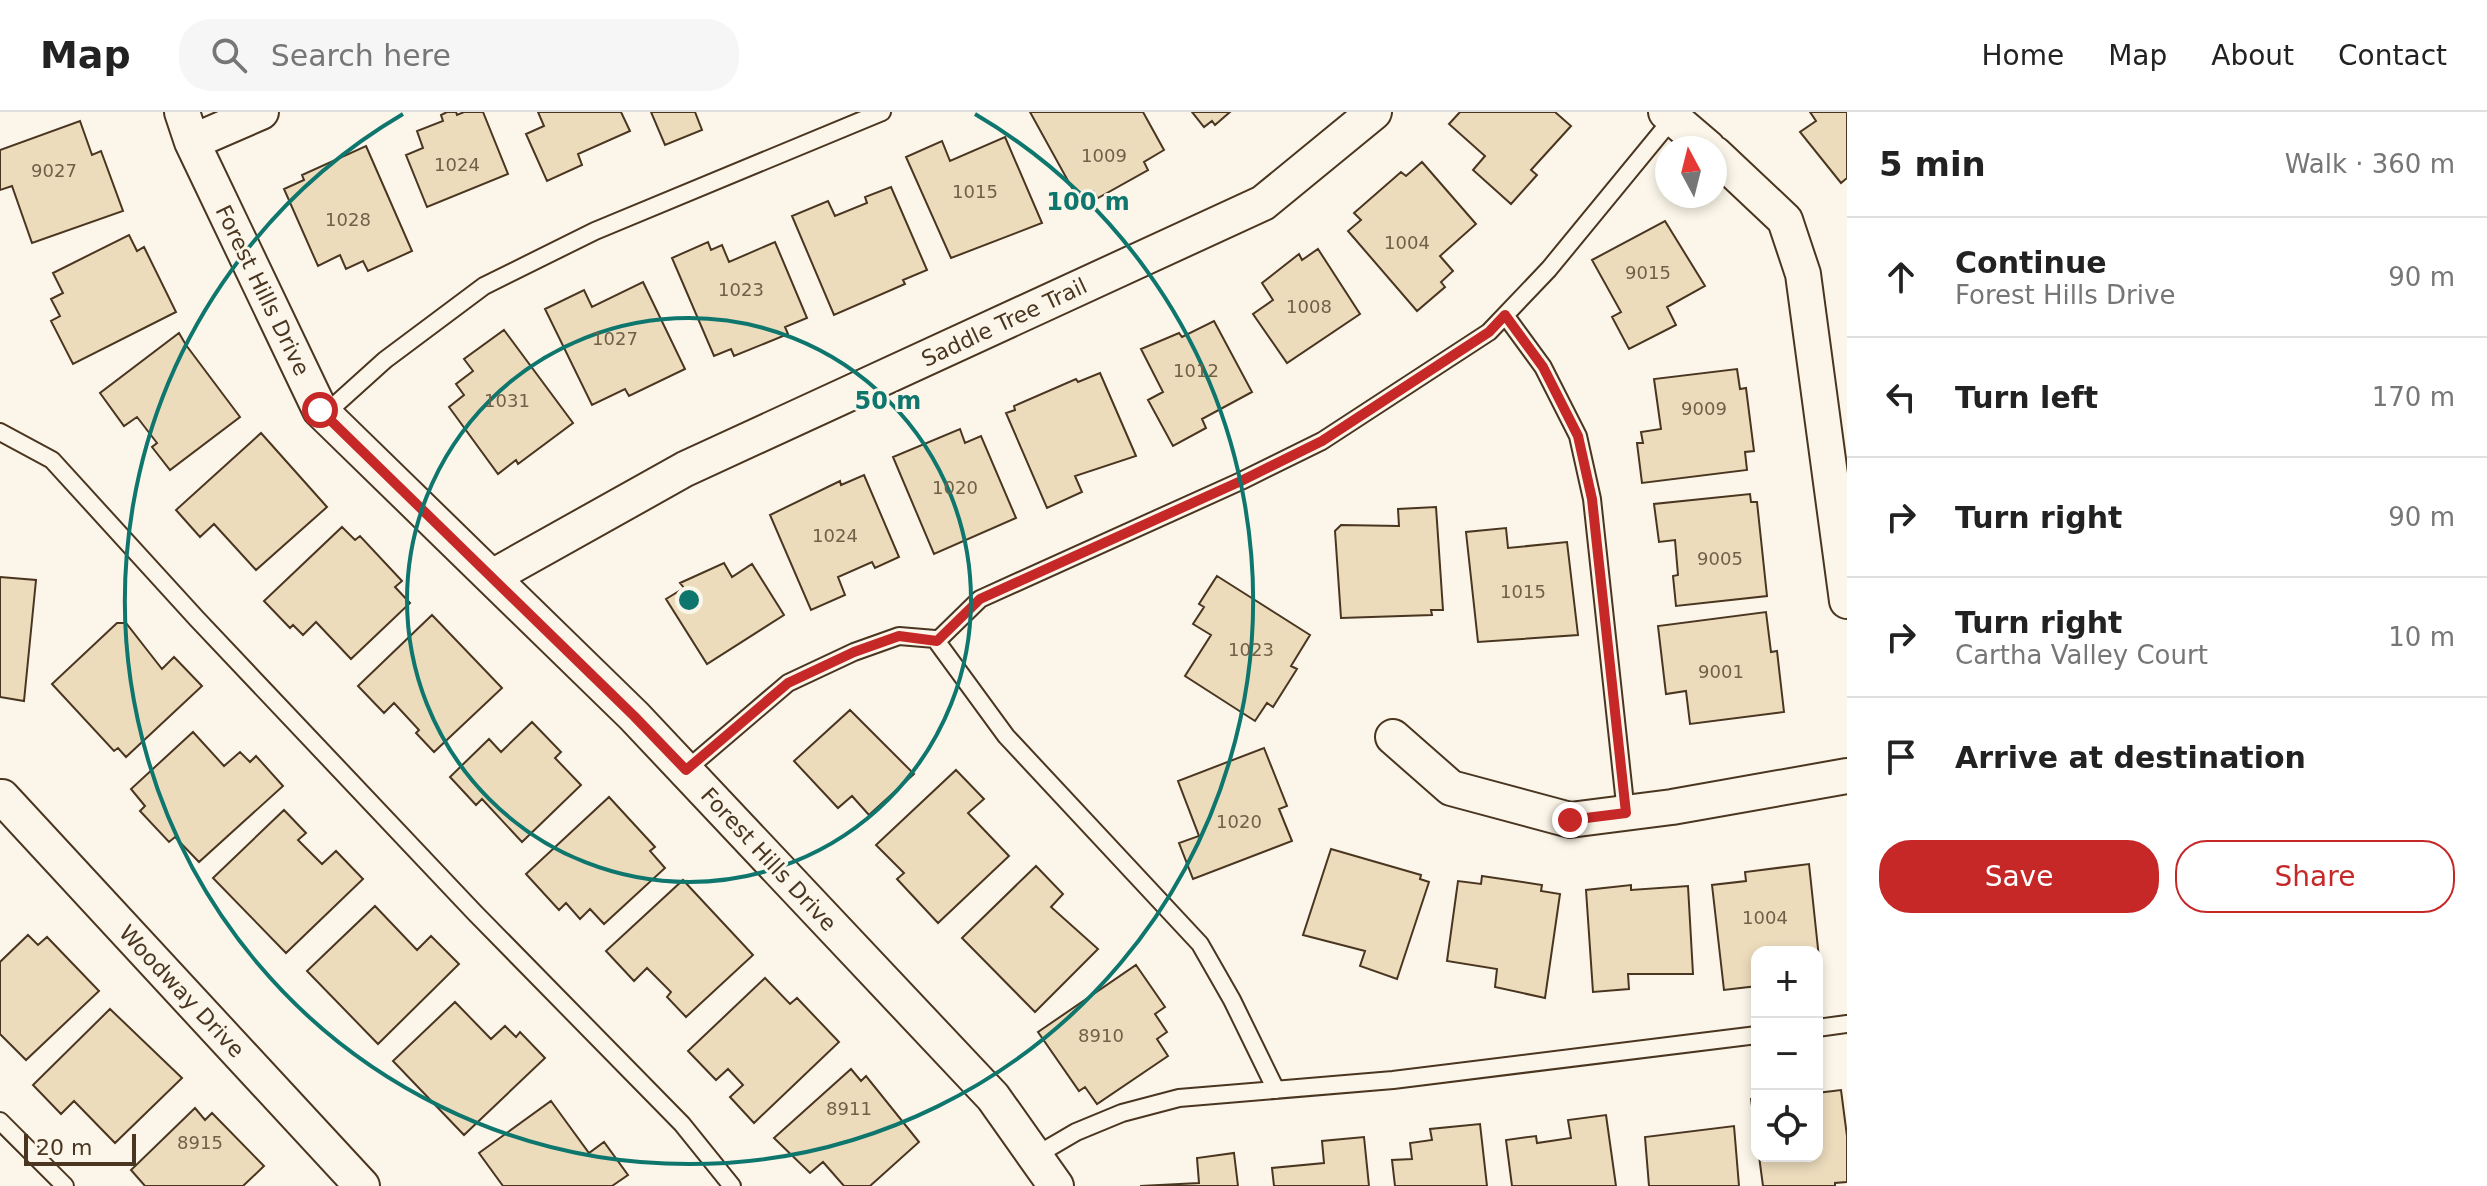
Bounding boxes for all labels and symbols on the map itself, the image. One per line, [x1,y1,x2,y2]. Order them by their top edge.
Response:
north arrow [1655,136,1727,208]
house number: 1009 [1081,145,1127,166]
house number: 1024 [434,154,480,175]
house number: 9027 [31,160,77,181]
house number: 1015 [952,181,998,202]
text: 100 m [1046,188,1130,216]
street label: Forest Hills Drive [210,201,315,380]
house number: 1028 [325,209,371,230]
house number: 1004 [1384,232,1430,253]
house number: 9015 [1625,262,1671,283]
street label: Saddle Tree Trail [917,273,1091,372]
house number: 1023 [718,279,764,300]
house number: 1008 [1286,296,1332,317]
house number: 1027 [592,328,638,349]
house number: 1012 [1173,360,1219,381]
text: 50 m [855,387,921,415]
house number: 1031 [484,390,530,411]
route start [302,392,338,428]
house number: 9009 [1681,398,1727,419]
house number: 1020 [932,477,978,498]
house number: 1024 [812,525,858,546]
house number: 9005 [1697,548,1743,569]
house number: 1015 [1500,581,1546,602]
centre of rings [675,586,703,614]
house number: 1023 [1228,639,1274,660]
house number: 9001 [1698,661,1744,682]
street label: Forest Hills Drive [696,783,841,936]
route end [1552,802,1588,838]
house number: 1020 [1216,811,1262,832]
house number: 1004 [1742,907,1788,928]
street label: Woodway Drive [114,920,249,1063]
house number: 8910 [1078,1025,1124,1046]
house number: 8911 [826,1098,872,1119]
scale bar [24,1130,136,1166]
house number: 8915 [177,1132,223,1153]

